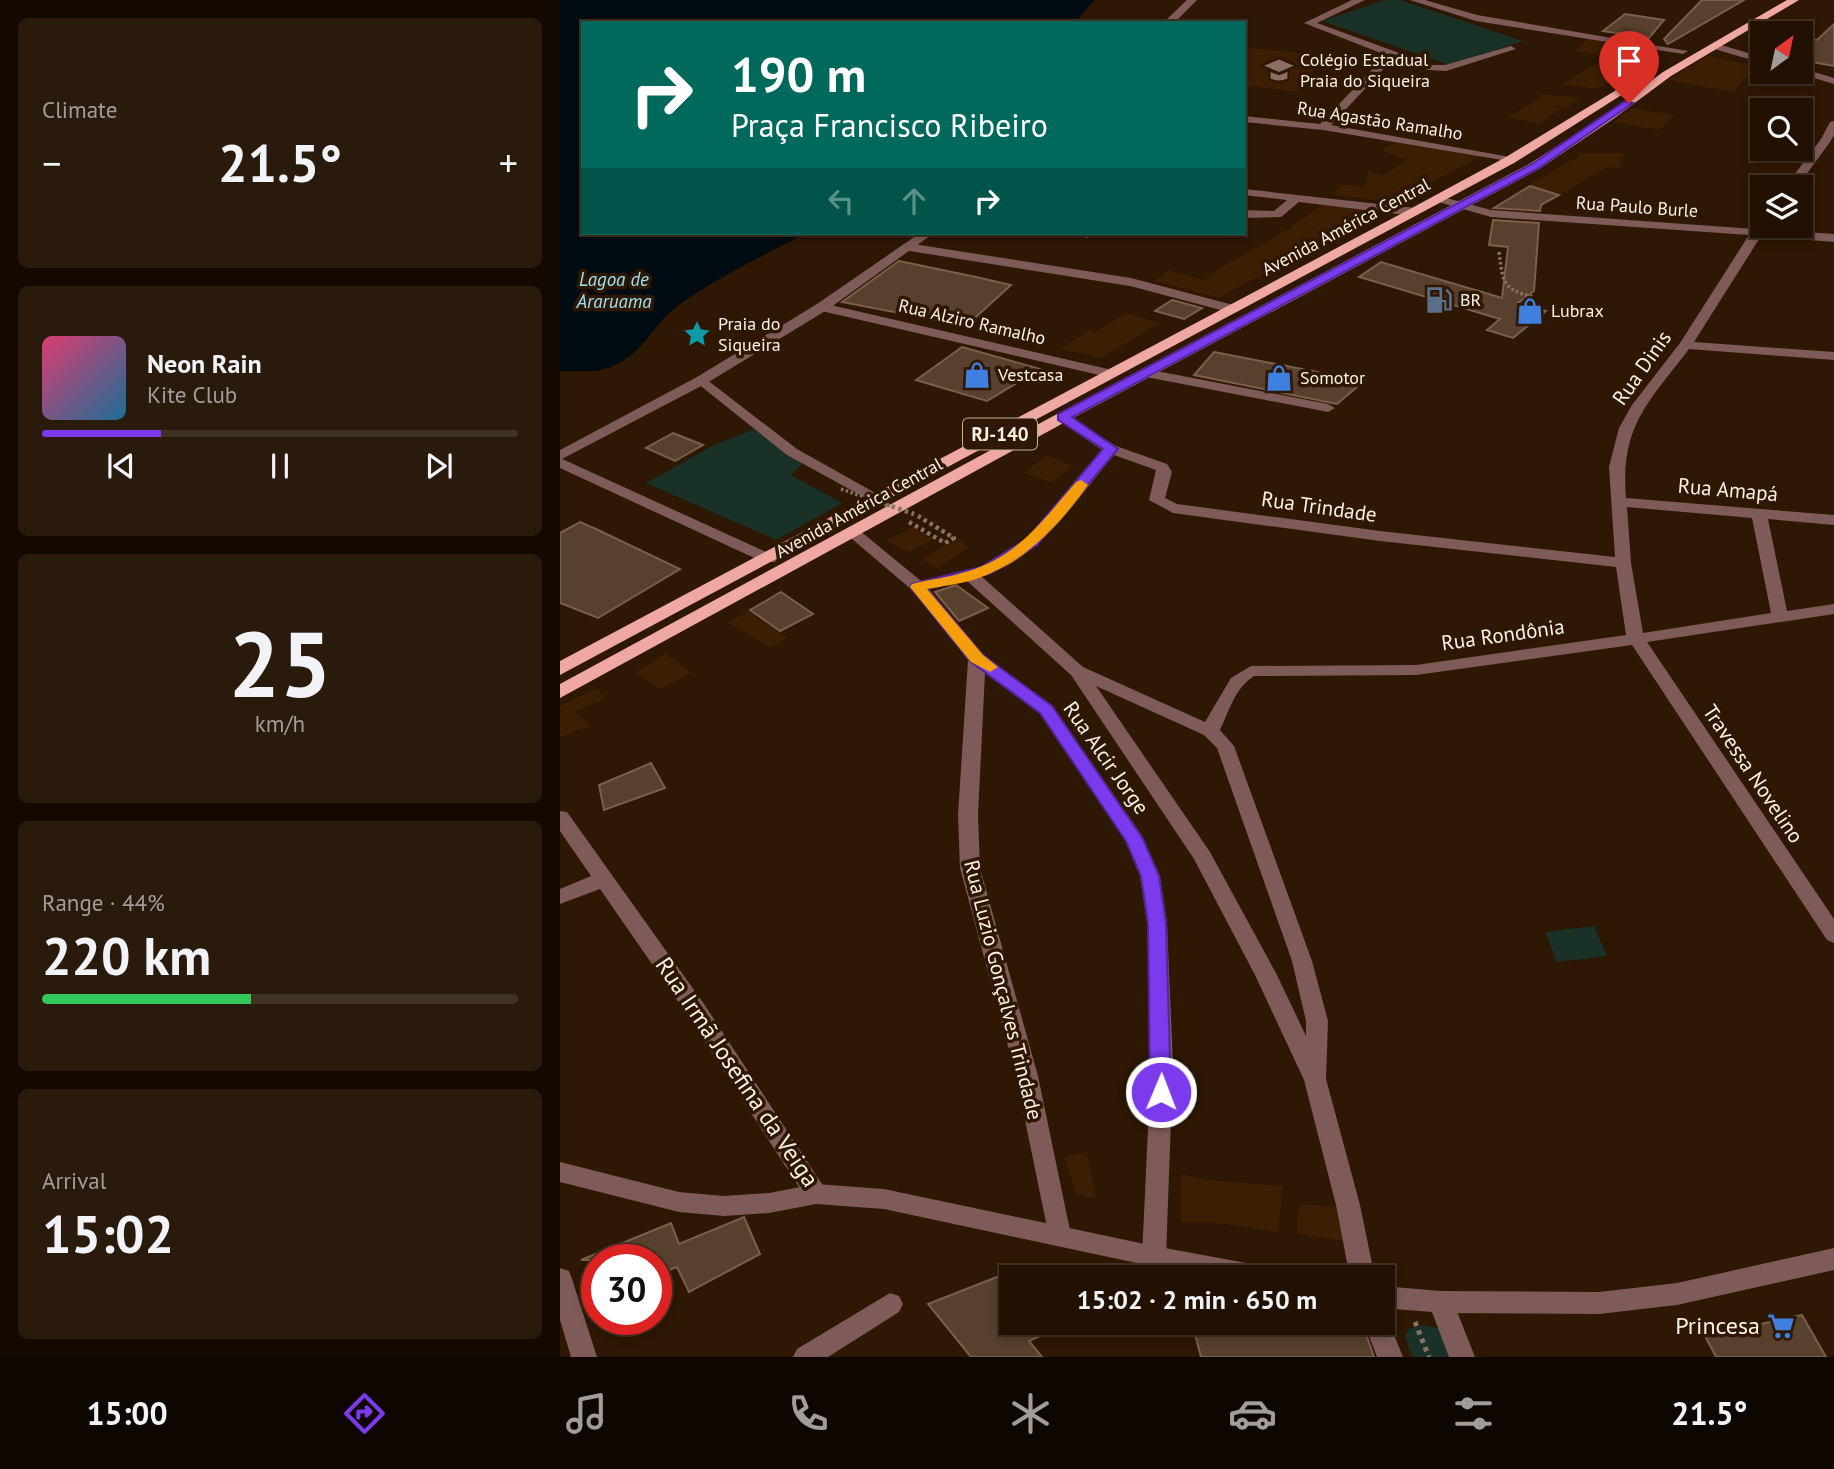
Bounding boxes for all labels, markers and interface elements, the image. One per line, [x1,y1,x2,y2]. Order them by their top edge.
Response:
north arrow [1750,21,1813,84]
map controls [1750,21,1813,238]
pin [1599,31,1659,103]
text: 190 m [731,42,866,106]
icon: arrive [1610,42,1648,80]
place label: Colégio Estadual Praia do Siqueira [1300,48,1430,92]
icon: right [616,49,707,140]
school or university icon: Colégio Estadual Praia do Siqueira [1264,55,1294,85]
text: Climate [42,95,117,124]
street label: Rua Agastão Ramalho [1296,96,1464,145]
button: search [1750,98,1813,161]
text: Praça Francisco Ribeiro [731,104,1048,146]
text: 21.5° [218,129,342,196]
text: − [42,138,61,187]
text: + [499,138,518,187]
street label: Avenida América Central [1258,172,1434,281]
button: layers [1750,175,1813,238]
icon: left [822,182,860,220]
icon: ahead [895,182,933,220]
icon: right [968,182,1006,220]
street label: Rua Paulo Burle [1575,191,1699,222]
water label: Lagoa de Araruama [576,267,652,313]
fuel station icon: BR [1424,285,1454,315]
place label: BR [1460,288,1482,311]
street label: Rua Alziro Ramalho [896,293,1048,350]
shop icon: Lubrax [1515,296,1545,326]
place label: Lubrax [1551,299,1604,322]
place label: Praia do Siqueira [718,312,781,356]
place icon: Praia do Siqueira [682,319,712,349]
street label: Rua Dinis [1606,325,1677,410]
text: Neon Rain [147,347,262,380]
shop icon: Vestcasa [962,360,992,390]
place label: Vestcasa [997,363,1063,386]
shop icon: Somotor [1264,363,1294,393]
place label: Somotor [1300,366,1365,389]
text: Kite Club [147,380,237,409]
road number: RJ-140 [963,418,1037,449]
icon: previous [102,447,140,485]
icon: pause [261,447,299,485]
icon: next [420,447,458,485]
street label: Avenida América Central [771,452,947,563]
street label: Rua Amapá [1677,472,1779,507]
street label: Rua Trindade [1260,485,1379,528]
text: 25 [228,604,332,722]
street label: Rua Rondônia [1440,613,1566,656]
street label: Rua Alcir Jorge [1058,696,1155,819]
street label: Travessa Novelino [1697,699,1810,848]
text: km/h [255,709,305,738]
street label: Rua Luzio Gonçalves Trindade [958,857,1049,1122]
text: Range · 44% [42,888,165,917]
text: 220 km [42,922,211,989]
street label: Rua Irmã Josefina da Veiga [649,951,826,1193]
position arrow [1124,1055,1198,1129]
text: Arrival [42,1166,106,1195]
text: 15:02 [42,1200,174,1267]
speed limit sign: 30 [581,1244,672,1335]
text: 15:02 · 2 min · 650 m [1077,1283,1317,1316]
place label: Princesa [1675,1310,1760,1341]
supermarket icon: Princesa [1766,1311,1796,1341]
icon: directions [340,1389,389,1438]
icon: music [562,1389,611,1438]
icon: phone [784,1389,833,1438]
icon: climate [1006,1389,1055,1438]
icon: car [1228,1389,1277,1438]
icon: filters [1449,1389,1498,1438]
text: 15:00 [86,1392,168,1434]
text: 21.5° [1671,1392,1748,1434]

